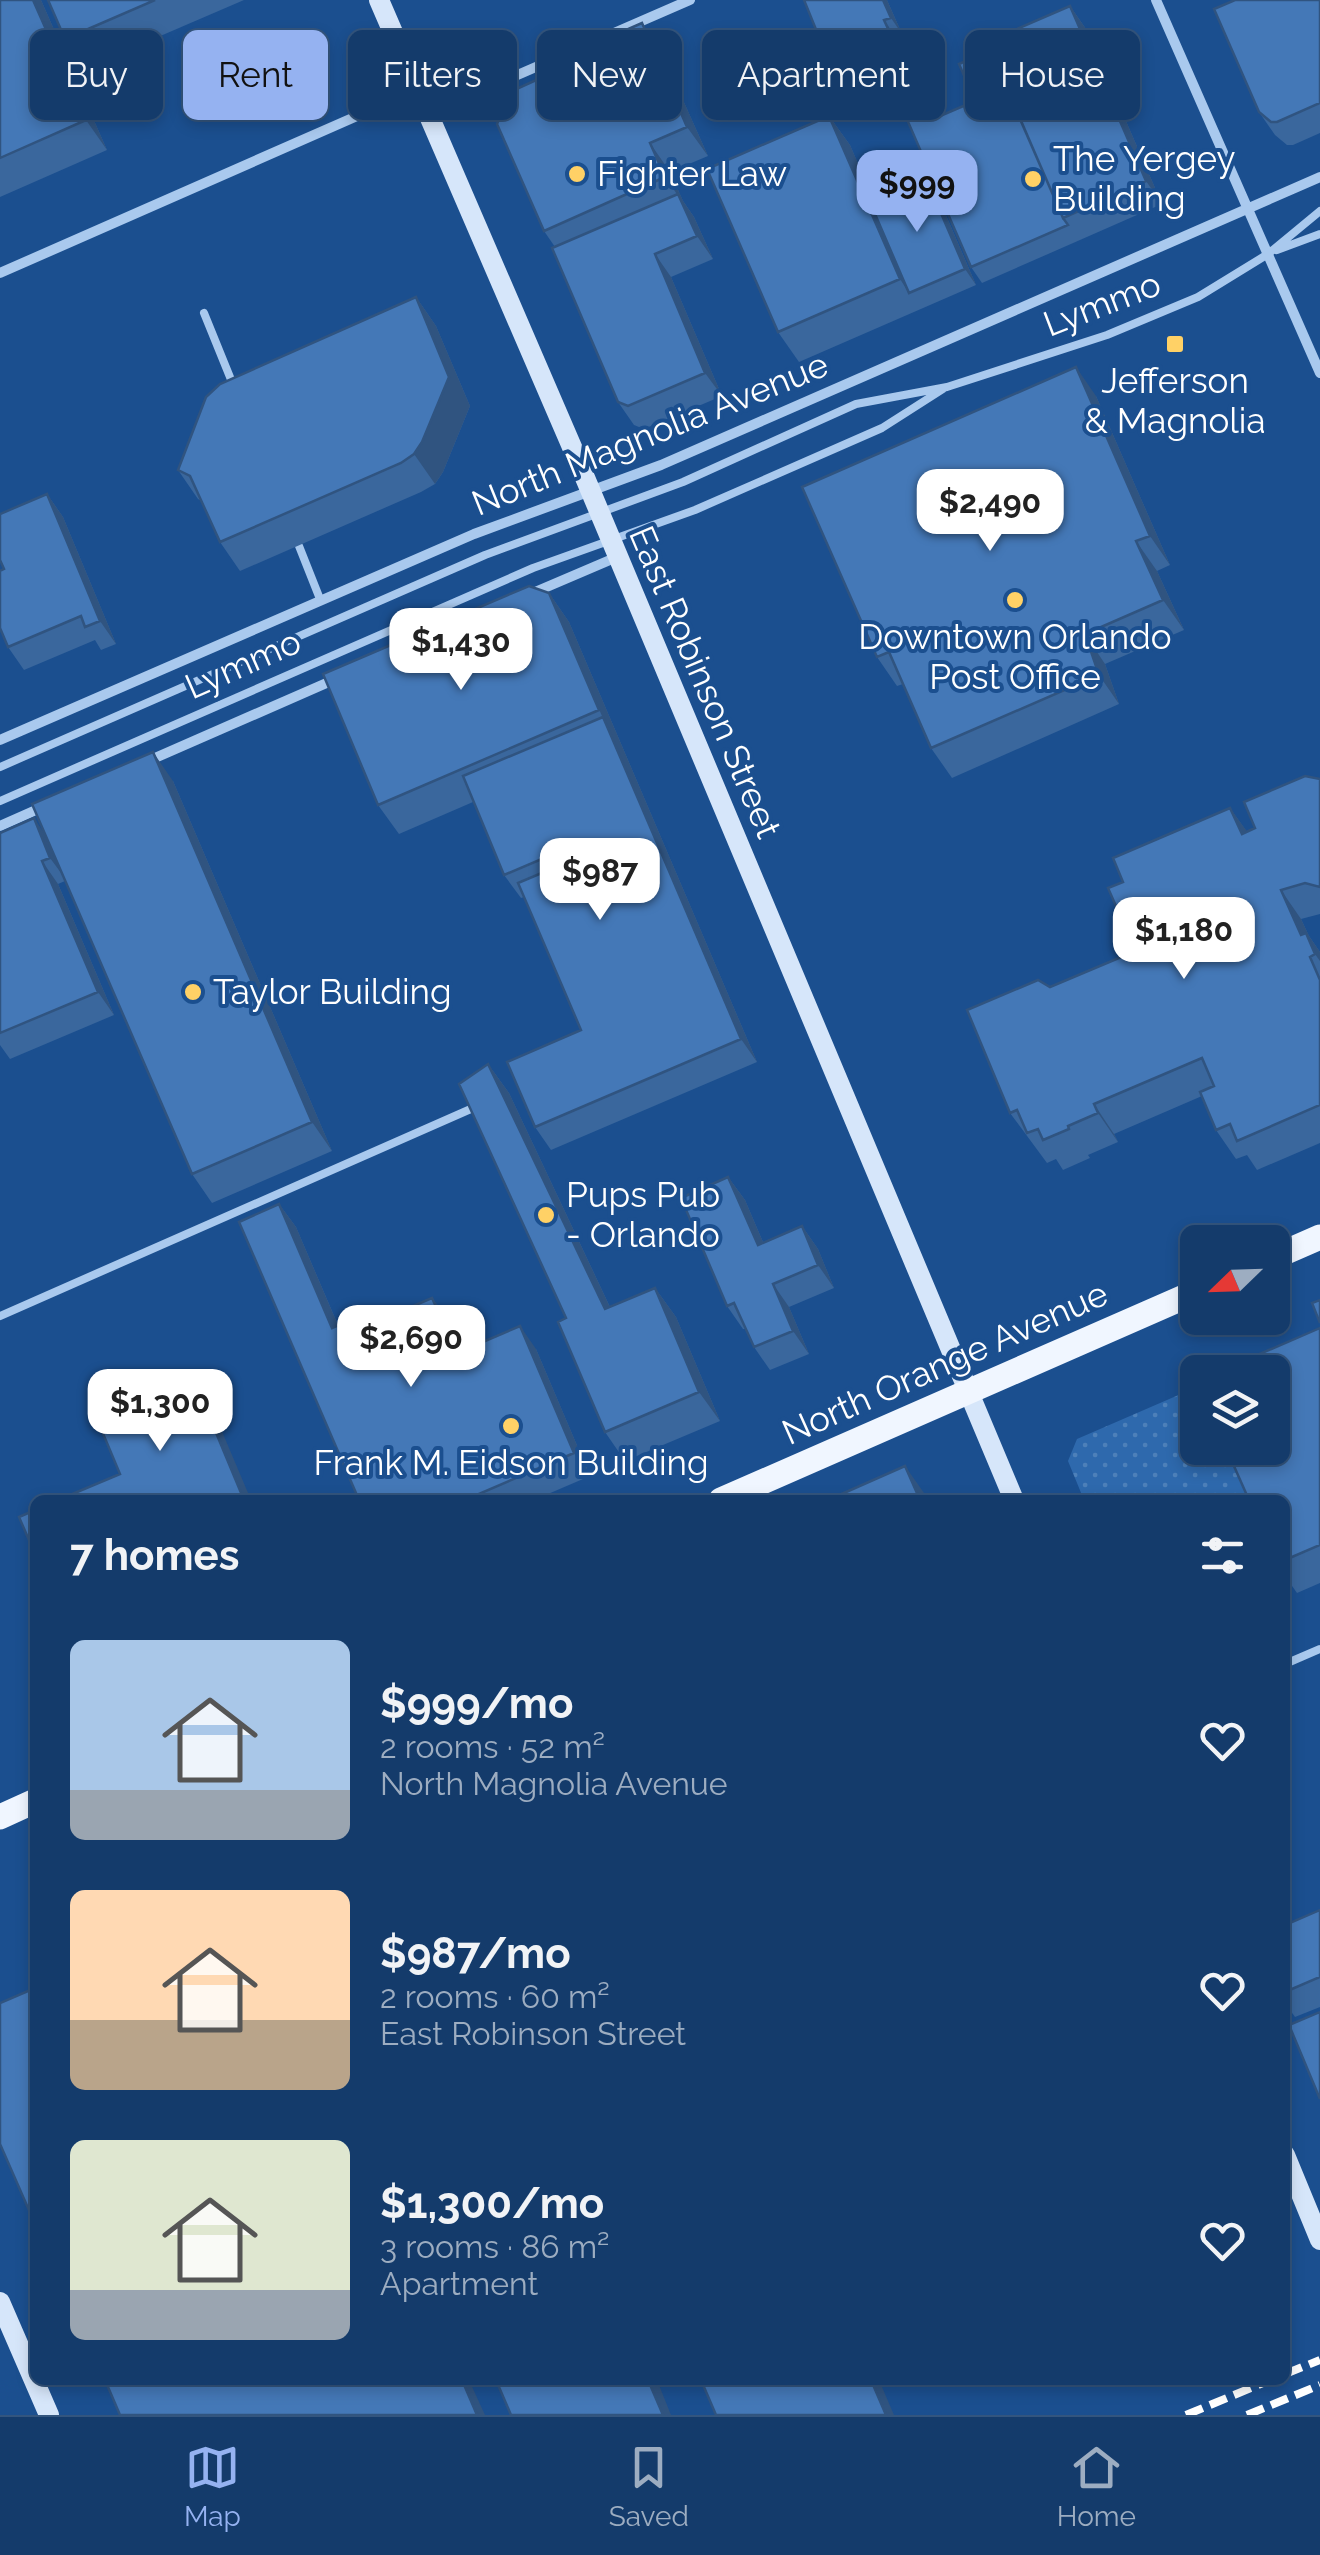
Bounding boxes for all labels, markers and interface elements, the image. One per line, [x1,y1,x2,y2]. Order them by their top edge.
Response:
chip: Buy [30,30,163,120]
chip: Rent [183,30,328,120]
chip: Filters [348,30,517,120]
chip: New [537,30,682,120]
chip: Apartment [702,30,945,120]
chip: House [965,30,1140,120]
place label: The Yergey Building [1053,138,1236,219]
pin: $999 [858,150,976,235]
place label: Fighter Law [597,153,787,194]
marker: Fighter Law [566,163,588,185]
text: $999 [879,164,955,201]
marker: The Yergey Building [1022,168,1044,190]
street label: Lymmo [1038,263,1166,344]
marker: Jefferson & Magnolia [1164,333,1186,355]
street label: North Magnolia Avenue [466,343,834,524]
place label: Jefferson & Magnolia [1085,360,1265,441]
pin: $2,490 [909,469,1071,554]
text: $2,490 [939,483,1041,520]
street label: East Robinson Street [621,520,790,844]
marker: Downtown Orlando Post Office [1004,589,1026,611]
pin: $1,430 [380,608,542,693]
place label: Downtown Orlando Post Office [858,616,1172,697]
street label: Lymmo [179,620,307,707]
text: $1,430 [411,622,511,659]
pin: $987 [541,838,659,923]
text: $987 [562,852,638,889]
pin: $1,180 [1103,897,1265,982]
text: $1,180 [1135,911,1233,948]
place label: Taylor Building [213,971,452,1012]
marker: Taylor Building [182,981,204,1003]
place label: Pups Pub - Orlando [566,1174,720,1255]
marker: Pups Pub - Orlando [535,1204,557,1226]
north arrow [1180,1225,1290,1335]
map controls [1180,1225,1290,1465]
street label: North Orange Avenue [776,1272,1114,1453]
pin: $2,690 [330,1305,492,1390]
text: $2,690 [359,1319,463,1356]
button: layers [1180,1355,1290,1465]
pin: $1,300 [79,1369,241,1454]
text: $1,300 [110,1383,210,1420]
marker: Frank M. Eidson Building [500,1415,522,1437]
place label: Frank M. Eidson Building [313,1442,709,1483]
icon: filters [1195,1528,1250,1583]
text: 7 homes [70,1531,239,1580]
text: $999/mo [380,1679,573,1728]
icon: home [150,1680,270,1800]
icon: heart [1195,1713,1250,1768]
text: 2 rooms · 52 m² [380,1728,605,1765]
text: North Magnolia Avenue [380,1765,728,1802]
text: $987/mo [380,1929,571,1978]
icon: home [150,1930,270,2050]
icon: heart [1195,1963,1250,2018]
text: 2 rooms · 60 m² [380,1978,610,2015]
text: East Robinson Street [380,2015,686,2052]
text: $1,300/mo [380,2179,604,2228]
icon: home [150,2180,270,2300]
icon: heart [1195,2213,1250,2268]
text: 3 rooms · 86 m² [380,2228,610,2265]
text: Apartment [380,2265,538,2302]
tab: Map [184,2440,241,2533]
tab: Saved [609,2440,689,2533]
tab: Home [1057,2440,1136,2533]

